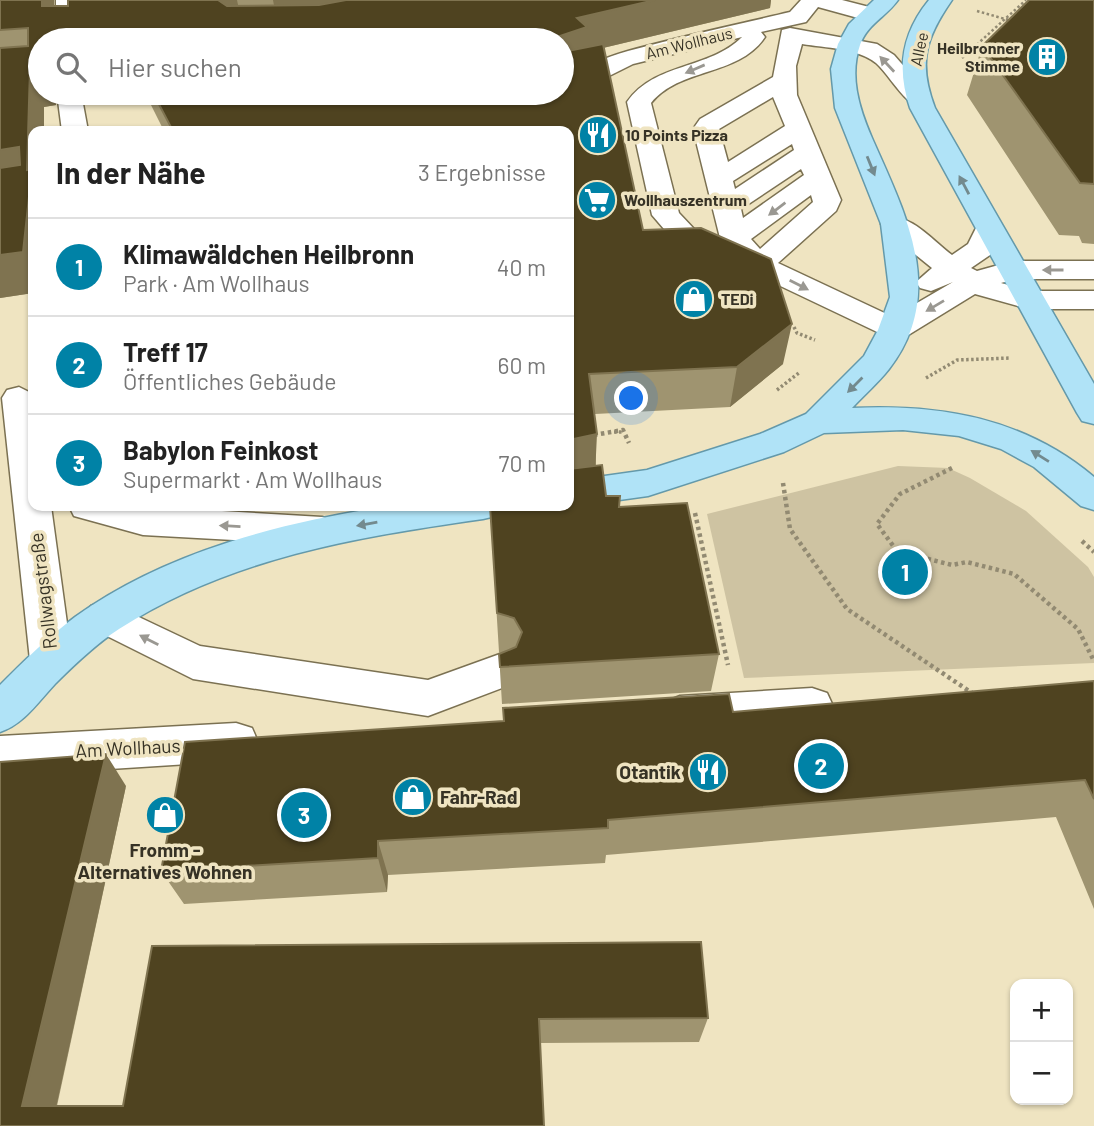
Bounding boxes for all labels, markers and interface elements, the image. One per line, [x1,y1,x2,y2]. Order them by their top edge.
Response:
street label: Am Wollhaus [644,23,734,62]
search box [28,28,574,105]
street label: Allee [906,30,931,68]
building icon: Heilbronner Stimme [1026,36,1068,78]
place label: Heilbronner Stimme [937,38,1020,75]
icon: search [52,48,90,86]
text: Hier suchen [108,51,242,82]
one-way arrow [878,55,895,72]
one-way arrow [684,64,705,75]
restaurant icon: 10 Points Pizza [577,114,619,156]
place label: 10 Points Pizza [625,125,728,144]
text: In der Nähe [56,154,206,190]
one-way arrow [865,156,876,177]
text: 3 Ergebnisse [418,158,546,186]
one-way arrow [958,175,969,195]
supermarket icon: Wollhauszentrum [576,179,618,221]
place label: Wollhauszentrum [624,190,747,209]
one-way arrow [769,201,787,216]
text: Klimawäldchen Heilbronn [123,238,414,269]
text: 1 [75,253,83,281]
text: 40 m [497,253,546,281]
one-way arrow [1042,264,1064,276]
text: Park · Am Wollhaus [123,269,310,297]
shop icon: TEDi [673,278,715,320]
one-way arrow [789,280,809,291]
place label: TEDi [721,289,754,308]
one-way arrow [925,300,944,313]
text: Treff 17 [123,336,208,367]
text: 2 [73,351,85,379]
text: 60 m [498,351,546,379]
text: Öffentliches Gebäude [123,367,336,395]
one-way arrow [846,376,863,393]
your location [614,381,648,415]
text: Babylon Feinkost [123,434,318,465]
text: 3 [73,449,85,477]
text: 70 m [499,449,546,477]
one-way arrow [1030,449,1050,462]
text: Supermarkt · Am Wollhaus [123,465,382,493]
one-way arrow [356,519,378,530]
one-way arrow [219,520,241,531]
street label: Rollwagstraße [24,531,61,651]
pin: 1 [882,546,928,598]
one-way arrow [139,634,159,645]
street label: Am Wollhaus [75,733,181,762]
pin: 2 [798,740,844,792]
restaurant icon: Otantik [687,751,729,793]
place label: Otantik [619,760,681,783]
shop icon: Fahr-Rad [392,776,434,818]
place label: Fahr-Rad [440,785,517,808]
pin: 3 [281,789,327,841]
shop icon: Fromm - Alternatives Wohnen [144,794,186,836]
place label: Fromm - Alternatives Wohnen [78,838,252,883]
map controls [1010,979,1073,1105]
button: + [1010,979,1073,1042]
button: − [1010,1042,1073,1105]

